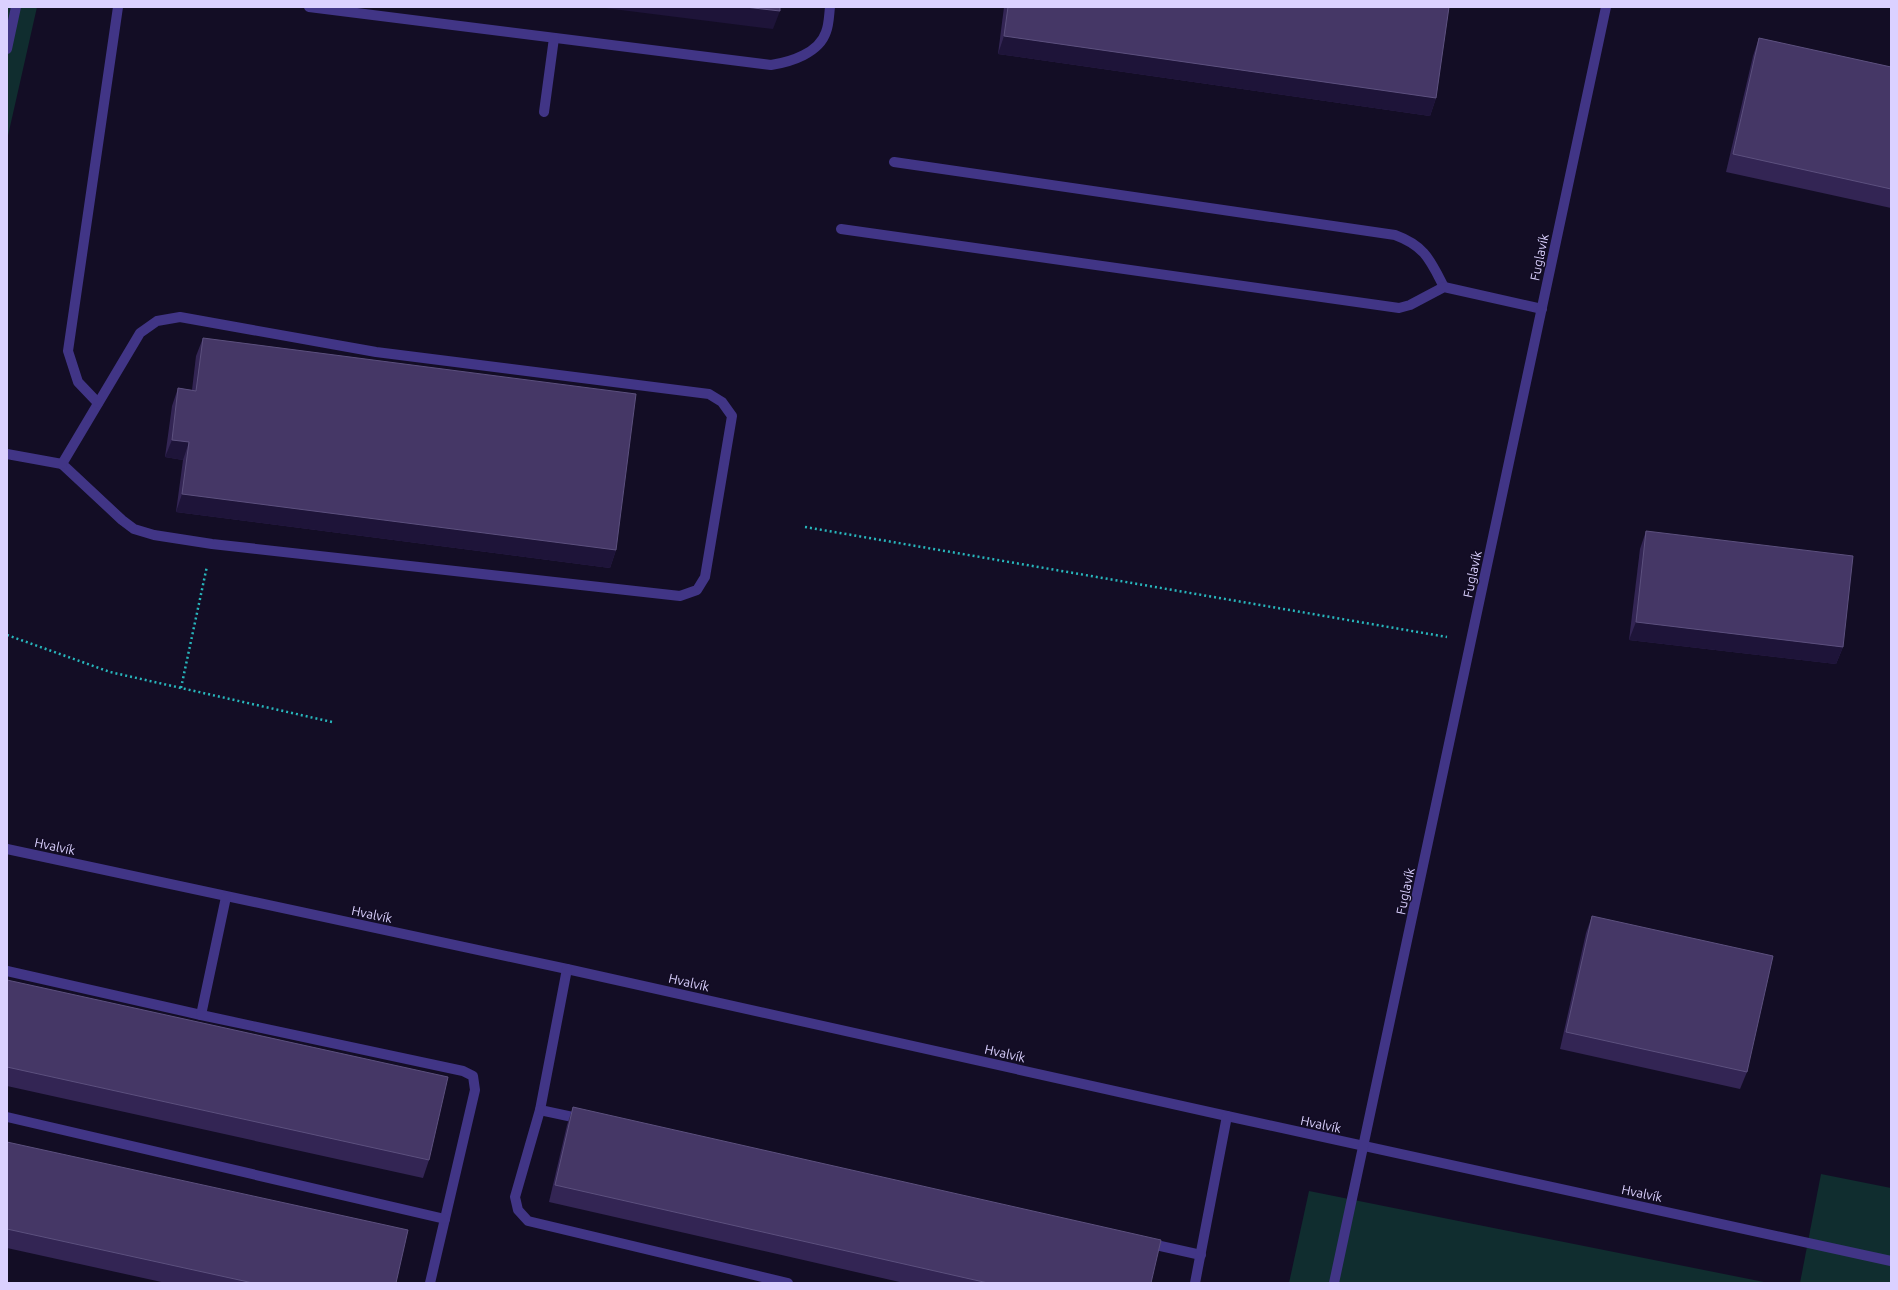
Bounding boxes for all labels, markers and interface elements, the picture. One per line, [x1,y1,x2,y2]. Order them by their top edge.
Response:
street label: Fuglavík [1527,232,1551,282]
street label: Fuglavík [1460,549,1484,599]
street label: Hvalvík [33,835,77,857]
street label: Fuglavík [1393,866,1417,916]
street label: Hvalvík [350,903,394,925]
street label: Hvalvík [667,971,711,994]
street label: Hvalvík [983,1042,1027,1065]
street label: Hvalvík [1299,1113,1343,1135]
street label: Hvalvík [1620,1182,1664,1204]

